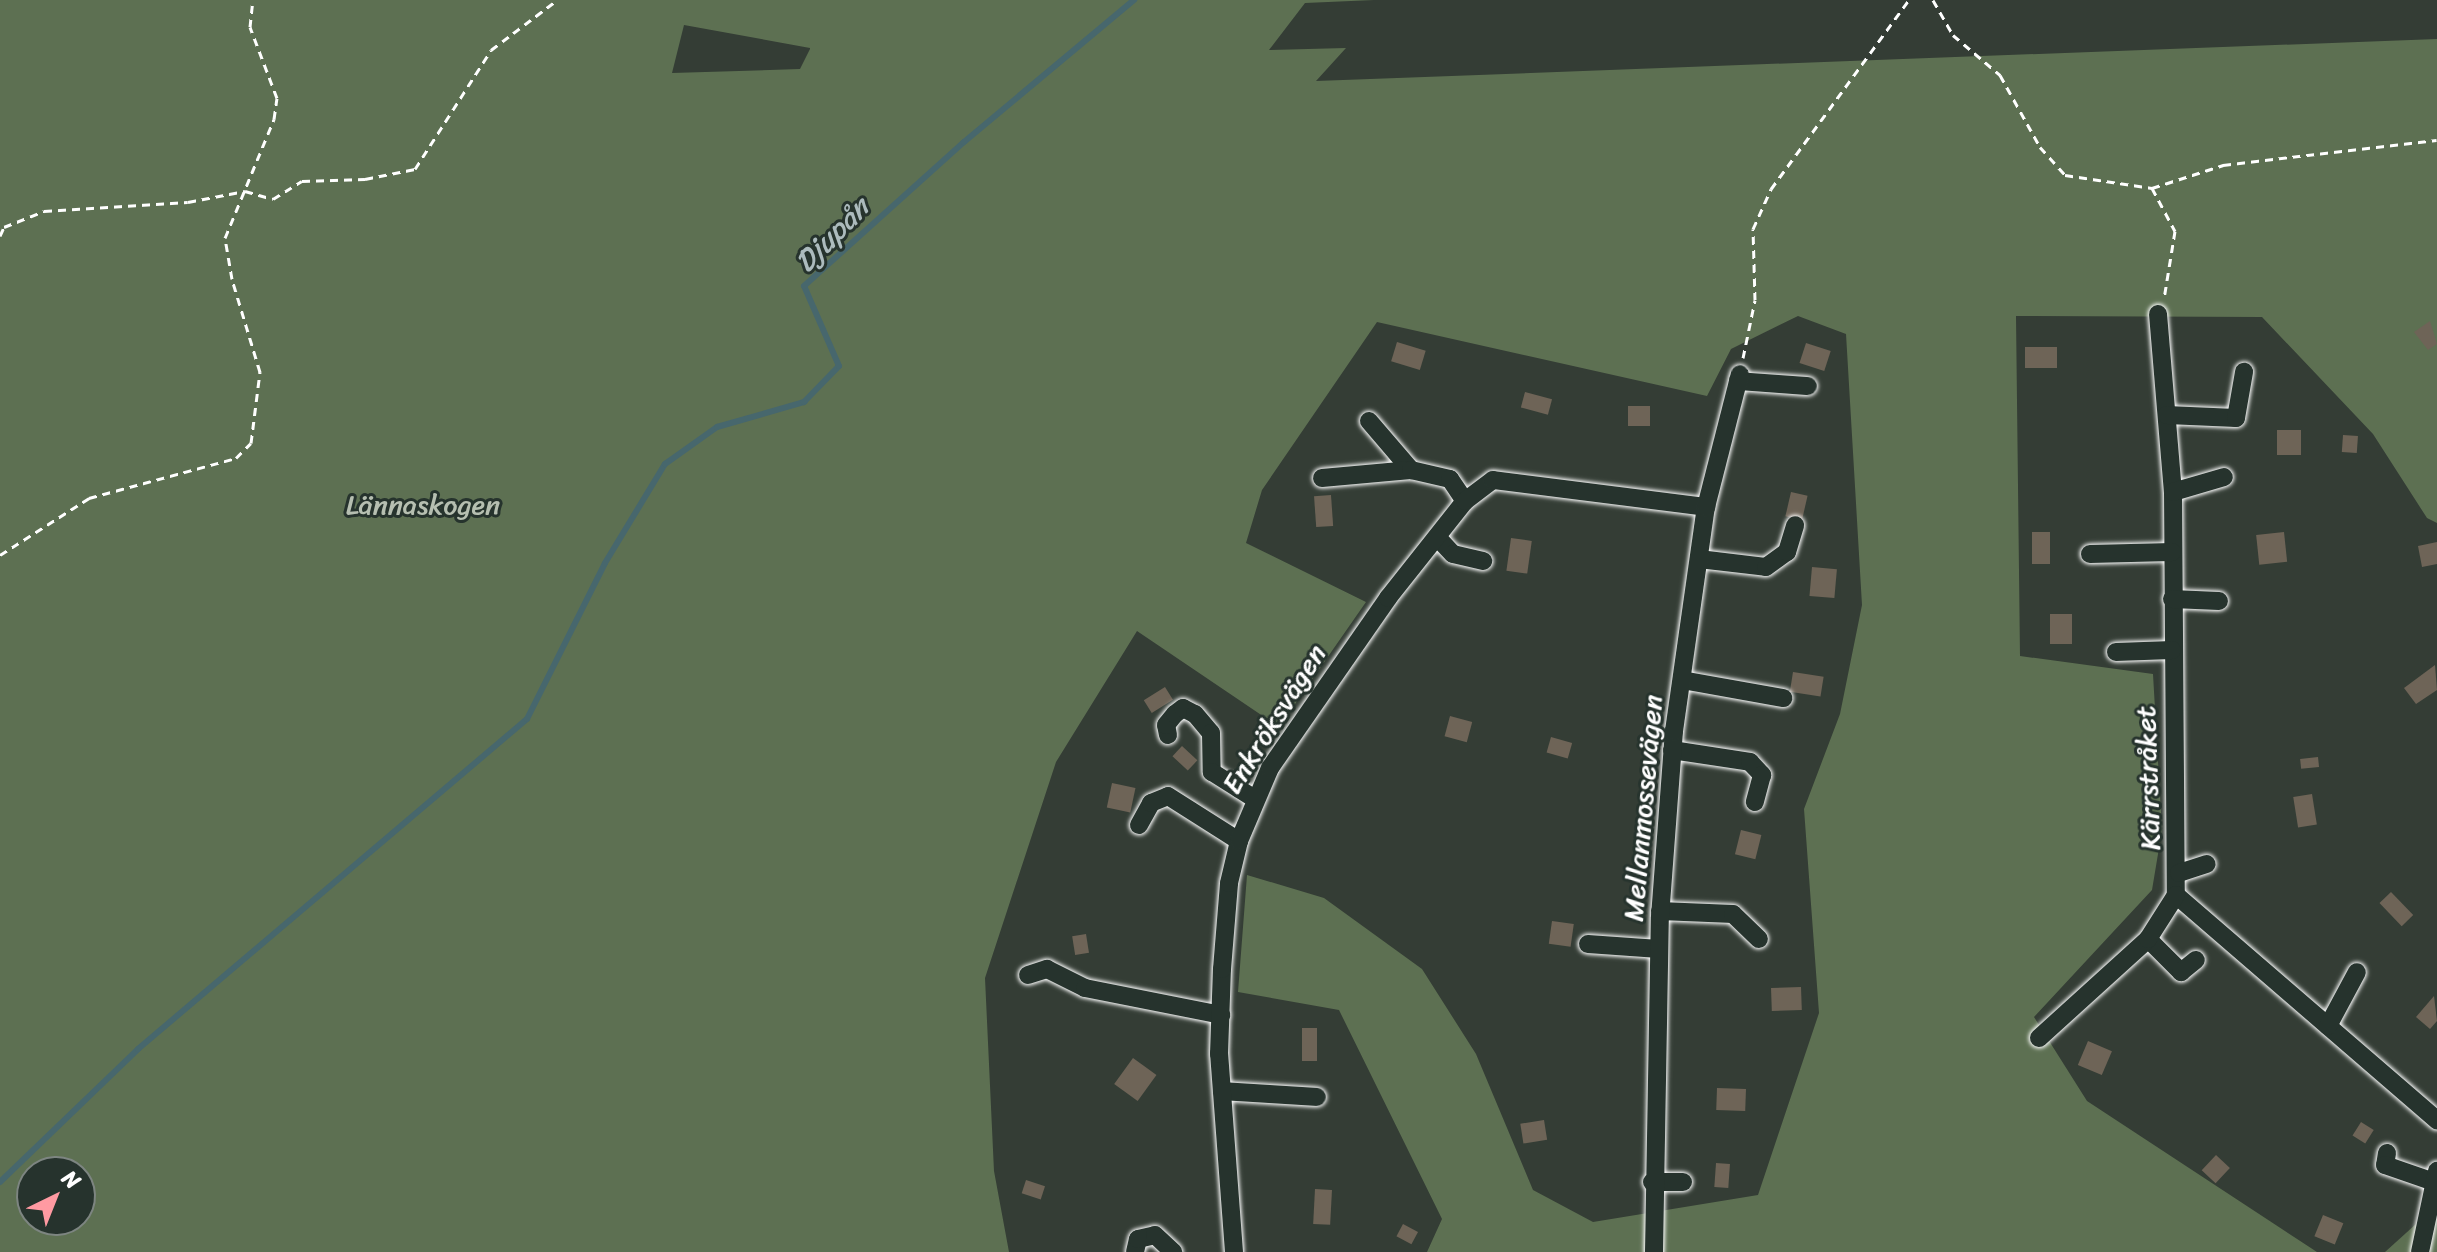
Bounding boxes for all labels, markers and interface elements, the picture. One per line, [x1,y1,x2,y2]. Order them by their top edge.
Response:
water label: Djupån [787,190,877,280]
park label: Lännaskogen [346,488,500,522]
street label: Enkröksvägen [1215,638,1333,800]
street label: Mellanmossevägen [1616,693,1670,923]
street label: Kärrstråket [2129,705,2167,851]
north arrow [16,1156,96,1236]
text: N [52,1160,90,1199]

